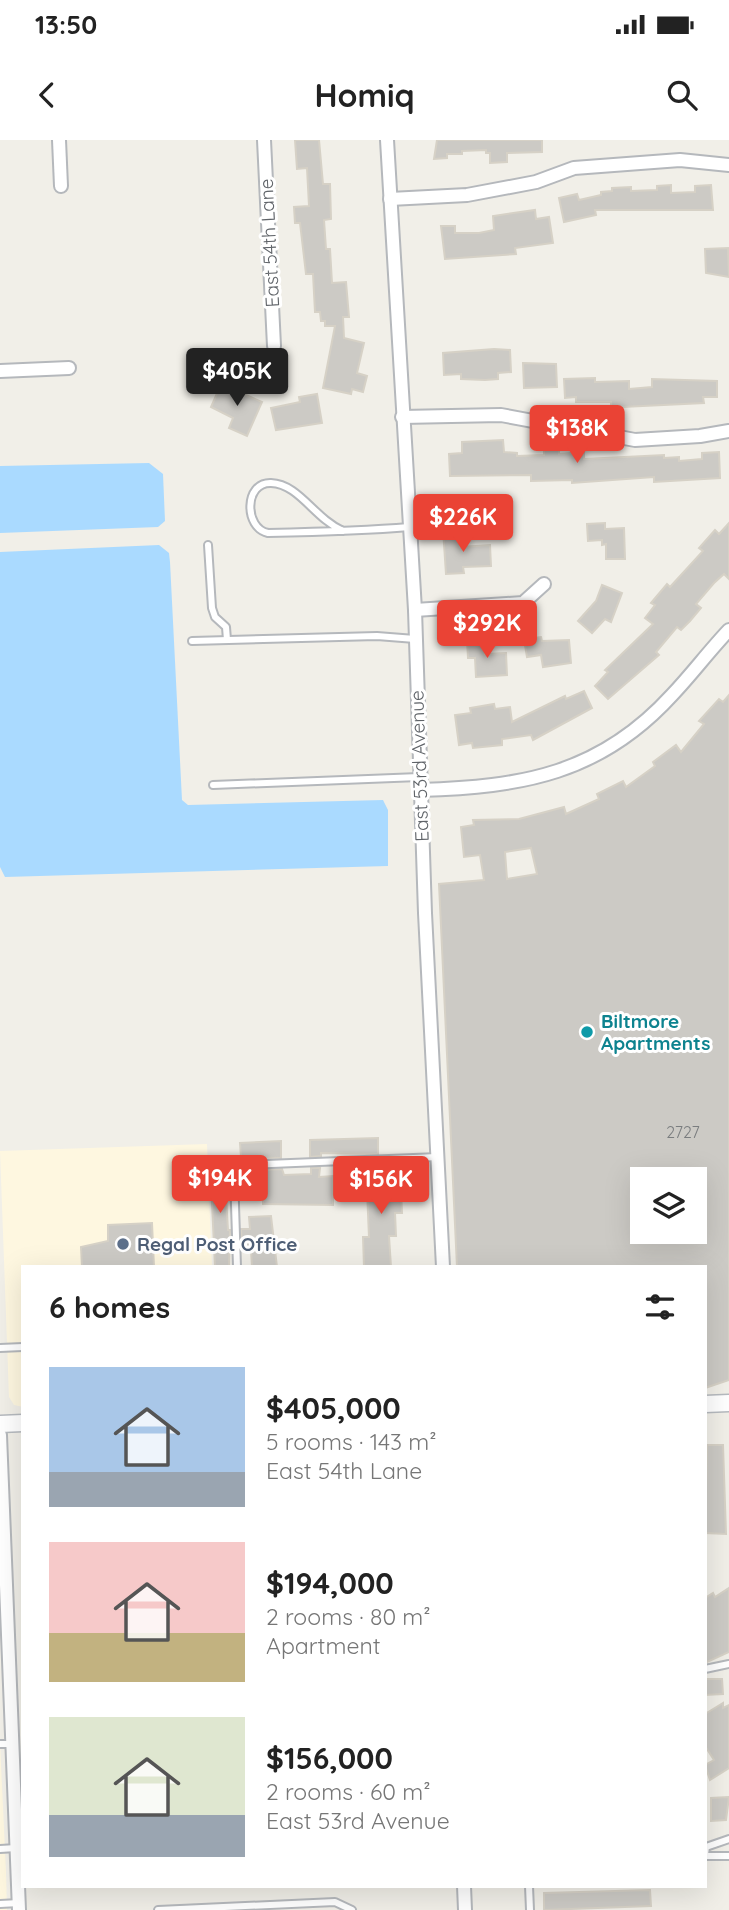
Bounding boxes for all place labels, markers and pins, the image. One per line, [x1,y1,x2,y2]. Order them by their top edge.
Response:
pin: $405K [188,348,286,408]
pin: $138K [528,406,626,465]
pin: $226K [414,494,512,554]
pin: $292K [438,601,536,660]
place label: Biltmore Apartments [601,1009,710,1055]
marker: Biltmore Apartments [579,1024,595,1040]
pin: $194K [171,1156,269,1215]
pin: $156K [332,1156,430,1216]
place label: Regal Post Office [137,1232,297,1256]
marker: Regal Post Office [115,1236,131,1252]

